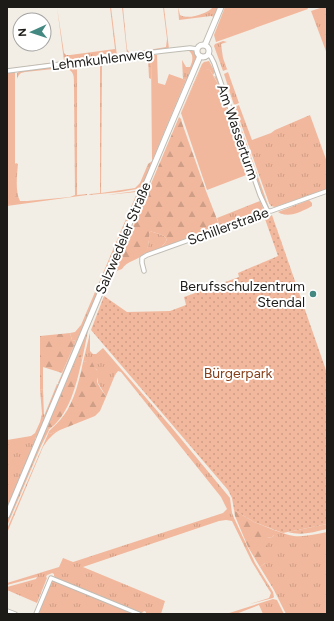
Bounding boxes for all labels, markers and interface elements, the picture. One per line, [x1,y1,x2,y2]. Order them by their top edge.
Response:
north arrow [12,12,52,52]
text: N [16,28,29,37]
street label: Lehmkuhlenweg [50,45,154,74]
street label: Am Wasserturm [213,82,262,182]
street label: Salzwedeler Straße [92,179,155,297]
street label: Schillerstraße [185,204,271,249]
place label: Berufsschulzentrum Stendal [180,278,305,311]
marker: Berufsschulzentrum Stendal [308,289,318,299]
park label: Bürgerpark [204,365,273,382]

